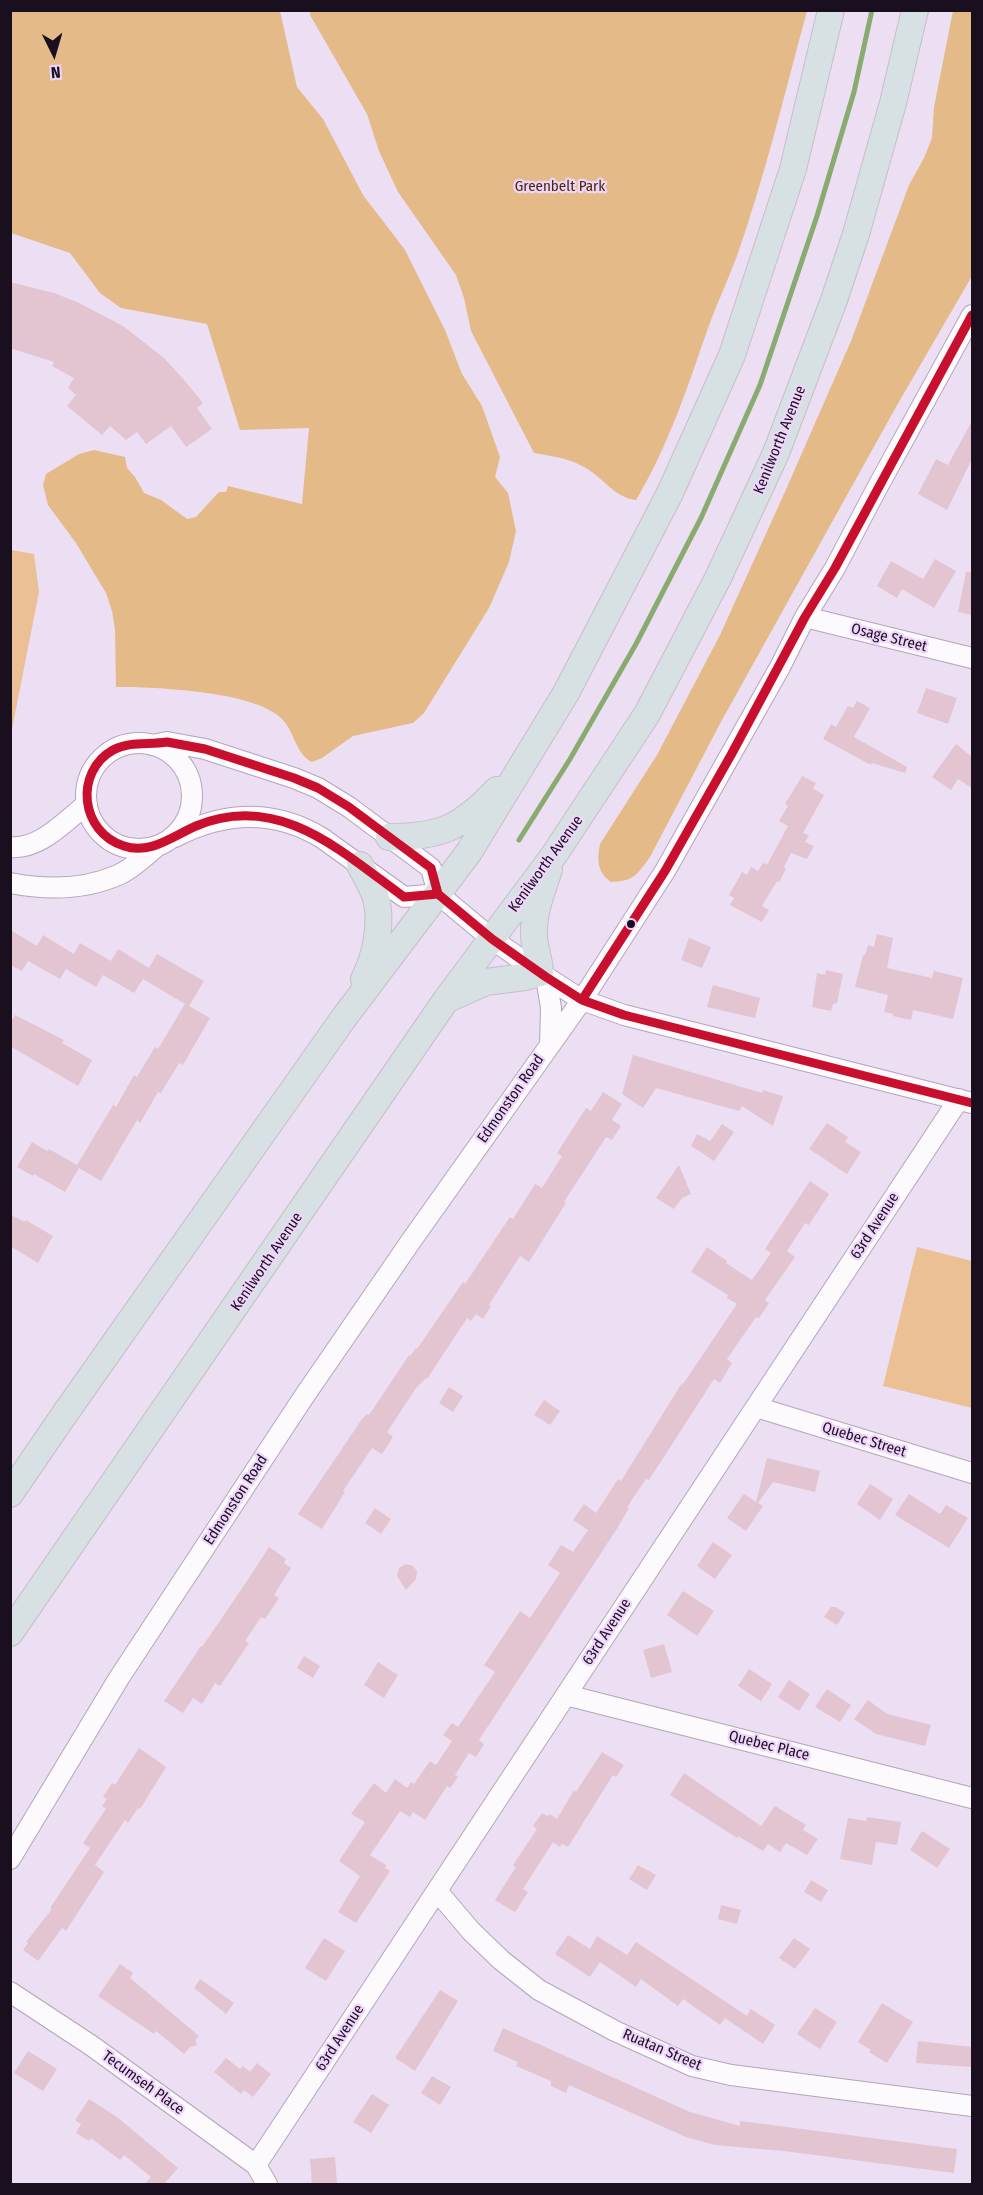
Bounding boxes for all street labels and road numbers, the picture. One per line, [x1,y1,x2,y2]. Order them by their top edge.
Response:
street label: Kenilworth Avenue [750,383,810,497]
street label: Osage Street [849,620,929,656]
street label: Kenilworth Avenue [505,812,587,916]
street label: Edmonston Road [474,1051,548,1147]
street label: 63rd Avenue [847,1189,903,1263]
street label: Kenilworth Avenue [227,1209,307,1315]
street label: Quebec Street [820,1419,908,1461]
street label: Edmonston Road [200,1452,272,1548]
street label: 63rd Avenue [579,1595,635,1669]
street label: Quebec Place [727,1727,811,1765]
street label: 63rd Avenue [312,2001,368,2075]
street label: Ruatan Street [620,2025,704,2075]
street label: Tecumseh Place [99,2047,187,2119]

